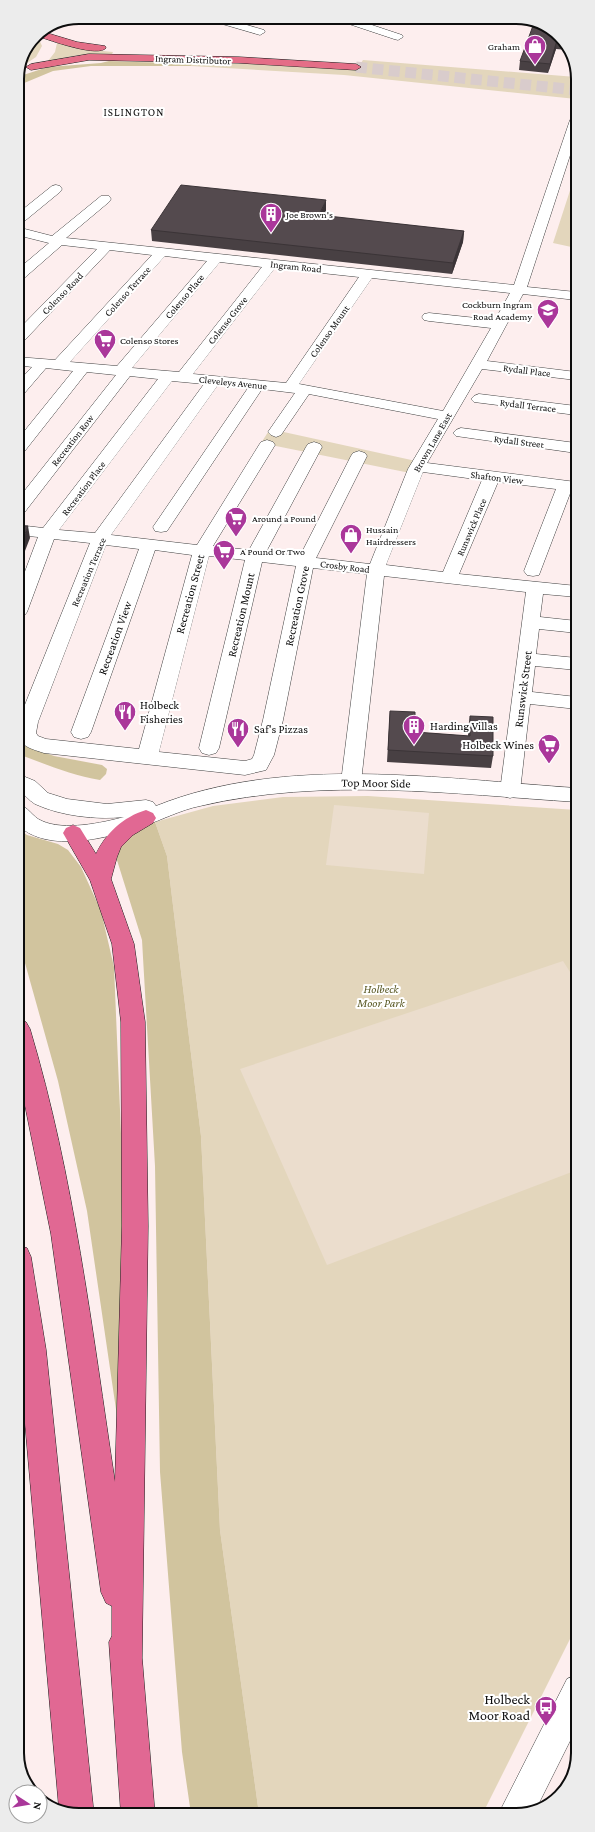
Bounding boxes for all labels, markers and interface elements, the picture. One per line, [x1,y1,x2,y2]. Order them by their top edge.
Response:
shop icon: Graham [522,33,548,66]
place label: Graham [488,41,520,52]
street label: Ingram Distributor [155,53,232,66]
district label: ISLINGTON [104,106,164,118]
building icon: Joe Brown's [258,201,284,234]
place label: Joe Brown's [285,209,333,220]
street label: Ingram Road [270,258,323,275]
street label: Colenso Terrace [102,264,153,319]
street label: Colenso Road [40,269,86,317]
street label: Colenso Place [163,271,207,321]
street label: Colenso Grove [205,294,250,346]
school or university icon: Cockburn Ingram Road Academy [535,297,561,330]
place label: Cockburn Ingram Road Academy [462,299,532,322]
street label: Colenso Mount [307,303,352,360]
supermarket icon: Colenso Stores [92,327,118,360]
place label: Colenso Stores [120,335,179,346]
street label: Rydall Place [503,362,552,379]
street label: Cleveleys Avenue [198,373,268,392]
street label: Rydall Terrace [499,397,557,414]
street label: Brown Lane East [411,410,454,474]
street label: Recreation Row [49,412,96,468]
street label: Rydall Street [493,433,545,450]
street label: Recreation Place [59,458,108,518]
street label: Shafton View [470,469,525,486]
street label: Runswick Place [454,496,489,558]
supermarket icon: Around a Pound [223,505,249,538]
place label: Around a Pound [252,513,317,524]
shop icon: Hussain Hairdressers [338,522,364,555]
place label: Hussain Hairdressers [366,524,416,547]
street label: Recreation Terrace [69,535,108,608]
supermarket icon: A Pound Or Two [211,538,237,571]
place label: A Pound Or Two [240,546,305,557]
street label: Recreation Street [173,552,208,635]
street label: Crosby Road [319,558,371,575]
street label: Recreation Grove [282,565,312,647]
street label: Recreation Mount [224,571,258,659]
street label: Recreation View [95,599,135,677]
street label: Runswick Street [511,649,535,728]
place label: Holbeck Fisheries [140,698,183,726]
restaurant icon: Holbeck Fisheries [112,699,138,732]
building icon: Harding Villas [401,713,427,746]
restaurant icon: Saf's Pizzas [225,716,251,749]
place label: Harding Villas [430,719,498,733]
place label: Saf's Pizzas [254,722,308,736]
supermarket icon: Holbeck Wines [536,732,562,765]
place label: Holbeck Wines [462,738,534,752]
street label: Top Moor Side [341,775,411,791]
park label: Holbeck Moor Park [356,982,405,1010]
place label: Holbeck Moor Road [469,1691,531,1723]
bus stop icon: Holbeck Moor Road [533,1694,559,1727]
north arrow [8,1784,48,1824]
text: N [31,1801,44,1811]

